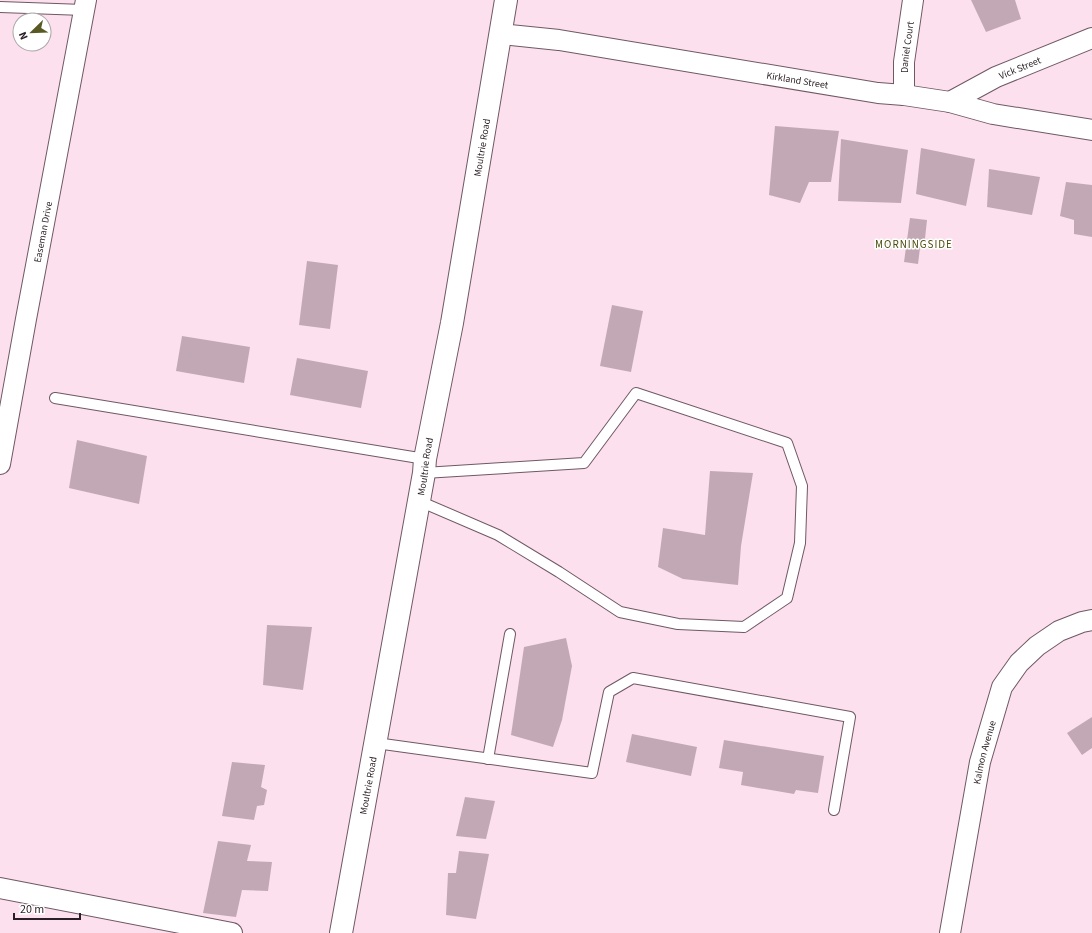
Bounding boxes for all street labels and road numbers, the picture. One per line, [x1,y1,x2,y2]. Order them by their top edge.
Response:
street label: Daniel Court [898,20,918,73]
street label: Vick Street [997,53,1044,83]
street label: Kirkland Street [765,69,830,93]
street label: Moultrie Road [471,118,494,178]
street label: Easeman Drive [31,200,56,264]
street label: Moultrie Road [414,436,437,497]
street label: Kalmon Avenue [970,719,1000,785]
street label: Moultrie Road [357,756,381,816]

